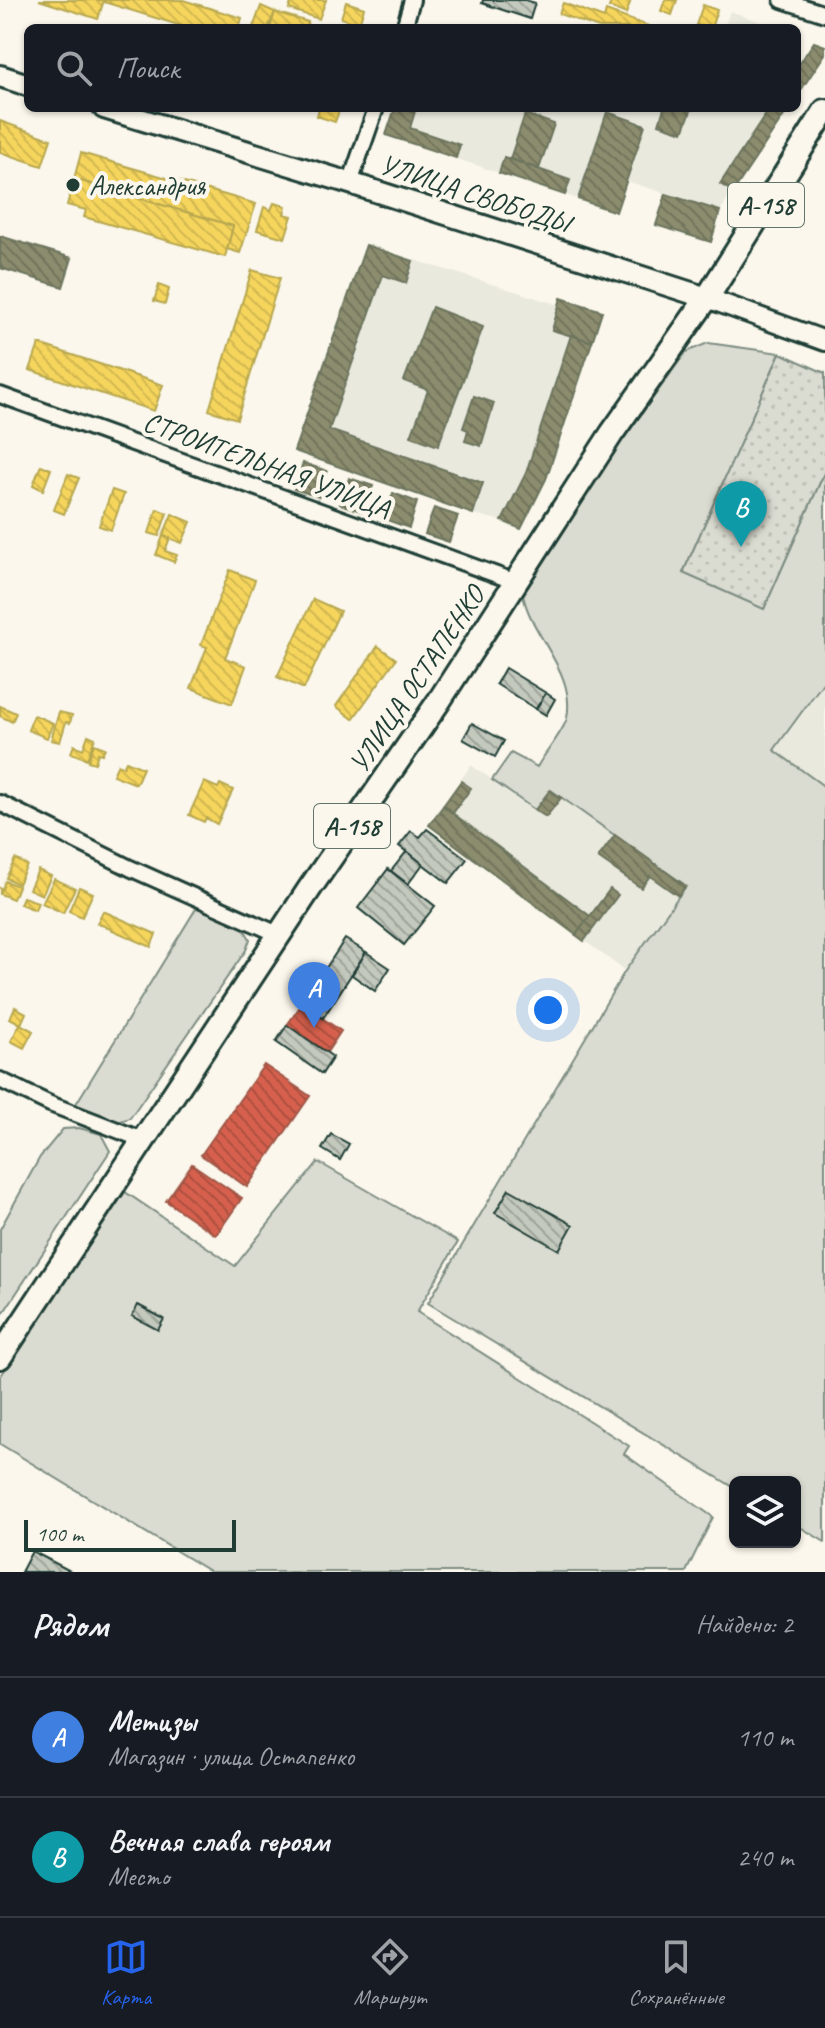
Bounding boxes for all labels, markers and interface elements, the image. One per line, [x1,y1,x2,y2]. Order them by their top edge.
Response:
search box [24,24,801,112]
icon: search [52,46,96,90]
text: Поиск [116,49,179,87]
street label: УЛИЦА СВОБОДЫ [376,146,578,242]
place label: Александрия [89,168,206,203]
marker: Александрия [64,176,82,194]
road number: А-158 [728,183,804,227]
street label: СТРОИТЕЛЬНАЯ УЛИЦА [139,404,396,526]
pin: B [715,481,767,547]
street label: УЛИЦА ОСТАПЕНКО [341,577,493,779]
road number: А-158 [314,804,390,848]
pin: A [288,962,340,1028]
your location [528,990,568,1030]
map controls [729,1476,801,1548]
button: layers [729,1476,801,1548]
scale bar [24,1516,236,1552]
text: 100 m [36,1520,83,1548]
text: Рядом [32,1603,108,1646]
text: Найдено: 2 [696,1608,793,1641]
text: Метизы [108,1702,196,1740]
text: A [51,1721,65,1754]
text: 110 m [737,1721,793,1754]
text: Магазин · улица Остапенко [108,1740,354,1773]
text: Вечная слава героям [108,1822,329,1860]
text: B [51,1841,65,1874]
text: 240 m [737,1841,793,1874]
text: Место [108,1860,170,1893]
tab: Карта [101,1935,151,2011]
tab: Маршрут [354,1935,426,2011]
tab: Сохранённые [628,1935,724,2011]

